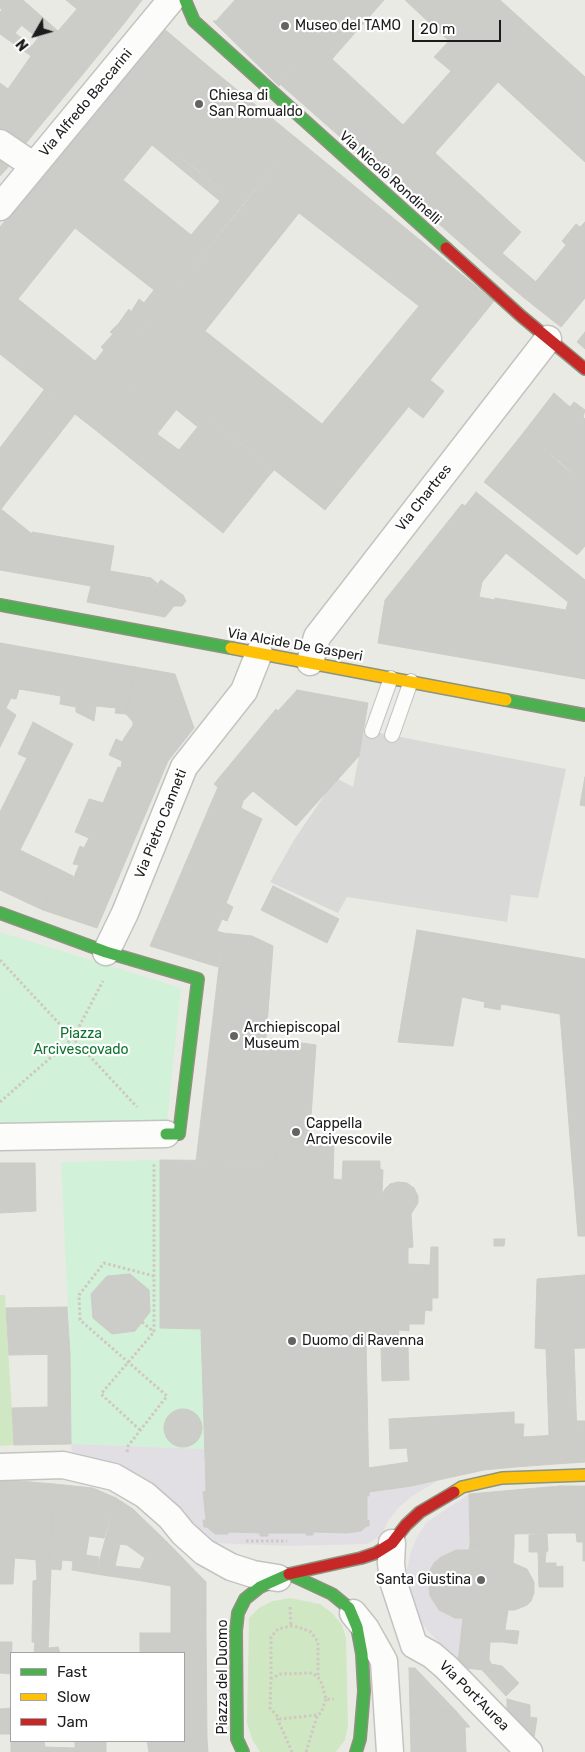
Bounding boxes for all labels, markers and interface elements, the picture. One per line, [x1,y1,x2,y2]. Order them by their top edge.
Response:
north arrow [10,10,60,60]
scale bar [415,10,504,42]
place label: Museo del TAMO [295,18,401,34]
marker: Museo del TAMO [279,20,291,32]
text: 20 m [420,20,455,38]
text: N [13,35,33,54]
street label: Via Alfredo Baccarini [36,46,136,160]
place label: Chiesa di San Romualdo [209,88,303,120]
marker: Chiesa di San Romualdo [193,98,205,110]
street label: Via Nicolò Rondinelli [336,128,444,228]
street label: Via Chartres [393,461,455,535]
street label: Via Alcide De Gasperi [226,625,364,665]
street label: Via Pietro Canneti [131,767,191,881]
place label: Archiepiscopal Museum [244,1020,340,1052]
park label: Piazza Arcivescovado [33,1026,129,1058]
marker: Archiepiscopal Museum [228,1030,240,1042]
place label: Cappella Arcivescovile [306,1116,392,1148]
marker: Cappella Arcivescovile [290,1126,302,1138]
place label: Duomo di Ravenna [302,1333,424,1349]
marker: Duomo di Ravenna [286,1335,298,1347]
place label: Santa Giustina [376,1572,471,1588]
marker: Santa Giustina [475,1574,487,1586]
street label: Piazza del Duomo [215,1619,231,1735]
legend [10,1652,185,1742]
street label: Via Port'Aurea [436,1658,512,1734]
text: Fast [57,1663,87,1681]
text: Slow [57,1688,90,1706]
text: Jam [57,1713,88,1731]

